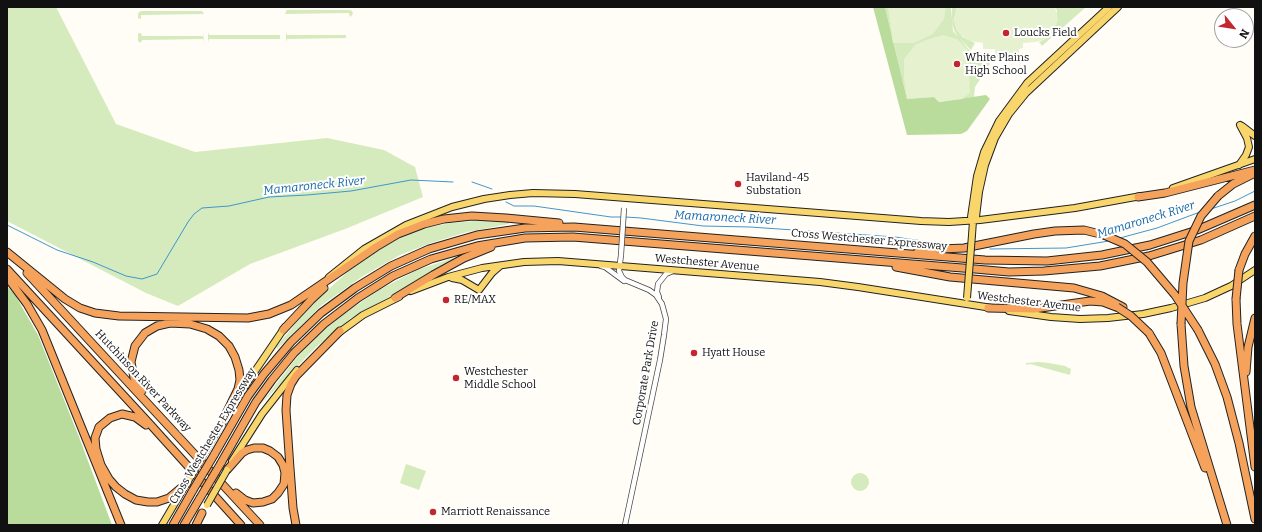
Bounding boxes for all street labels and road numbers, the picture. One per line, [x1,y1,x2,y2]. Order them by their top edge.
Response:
street label: Cross Westchester Expressway [790,227,948,253]
street label: Westchester Avenue [654,252,760,274]
street label: Westchester Avenue [976,289,1082,315]
street label: Corporate Park Drive [630,320,662,426]
street label: Hutchinson River Parkway [92,327,194,435]
street label: Cross Westchester Expressway [167,366,259,506]

